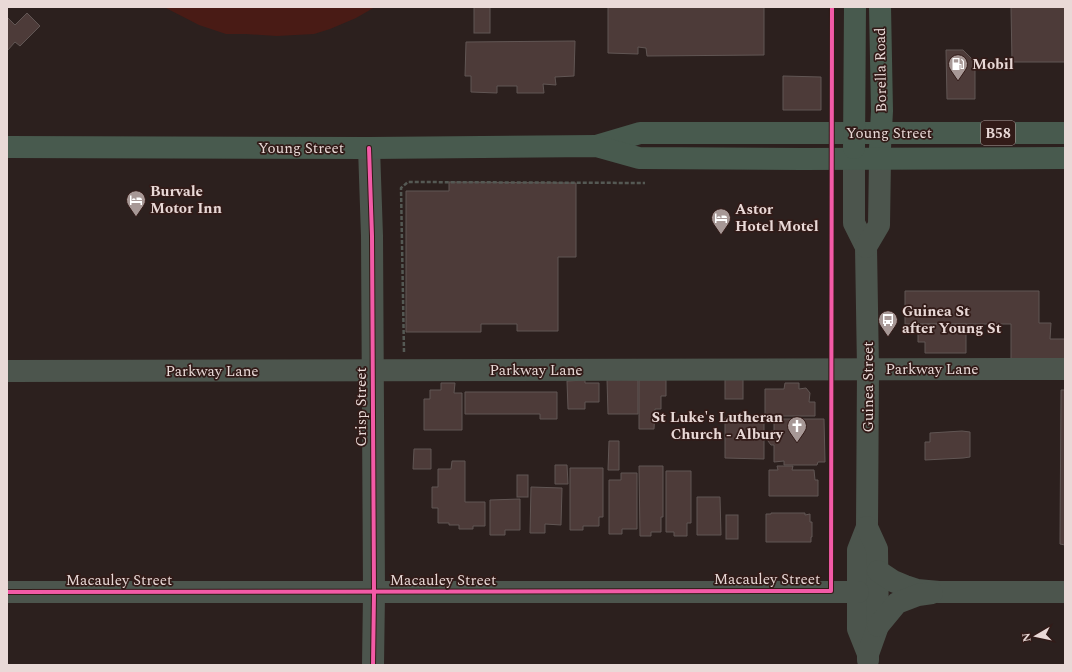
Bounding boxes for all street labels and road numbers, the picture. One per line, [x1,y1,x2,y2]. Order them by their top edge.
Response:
street label: Borella Road [869,27,893,113]
road number: B58 [981,121,1015,145]
street label: Young Street [846,122,932,145]
street label: Young Street [258,137,344,160]
street label: Guinea Street [857,341,880,433]
street label: Parkway Lane [885,358,979,381]
street label: Parkway Lane [489,359,583,382]
street label: Parkway Lane [165,360,259,383]
street label: Crisp Street [350,367,373,447]
street label: Macauley Street [714,568,820,591]
street label: Macauley Street [66,569,172,592]
street label: Macauley Street [390,569,496,592]

